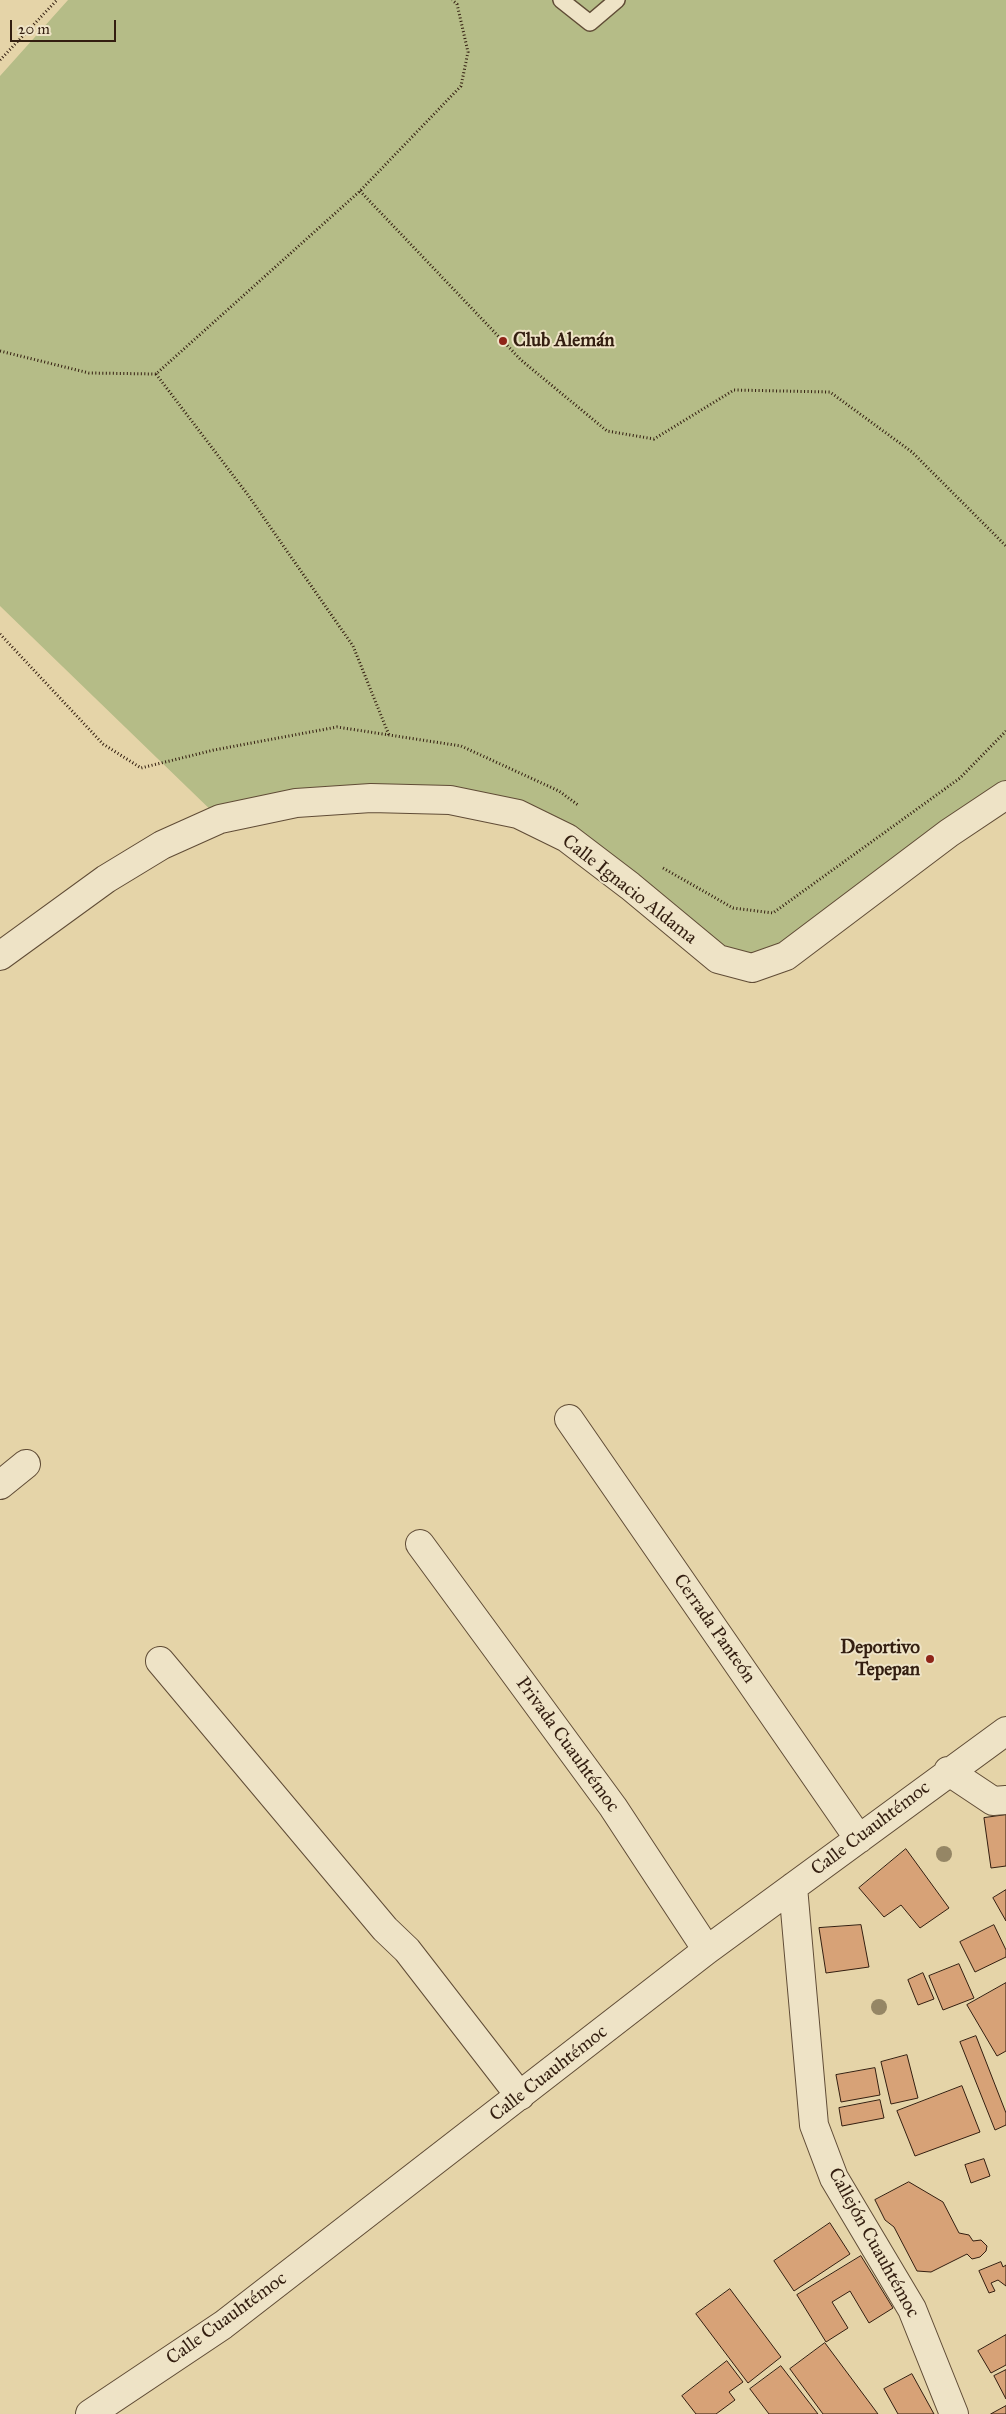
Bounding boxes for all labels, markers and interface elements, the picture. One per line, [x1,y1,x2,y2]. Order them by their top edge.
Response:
scale bar [12,10,119,42]
text: 20 m [18,20,50,38]
place label: Club Alemán [513,330,614,352]
marker: Club Alemán [497,335,509,347]
street label: Calle Ignacio Aldama [557,830,701,950]
street label: Cerrada Panteón [668,1570,760,1688]
place label: Deportivo Tepepan [840,1637,920,1681]
marker: Deportivo Tepepan [924,1653,936,1665]
street label: Privada Cuauhtémoc [510,1673,624,1817]
street label: Calle Cuauhtémoc [807,1777,935,1881]
street label: Calle Cuauhtémoc [486,2021,612,2127]
street label: Callejón Cuauhtémoc [822,2164,924,2322]
street label: Calle Cuauhtémoc [162,2268,292,2370]

